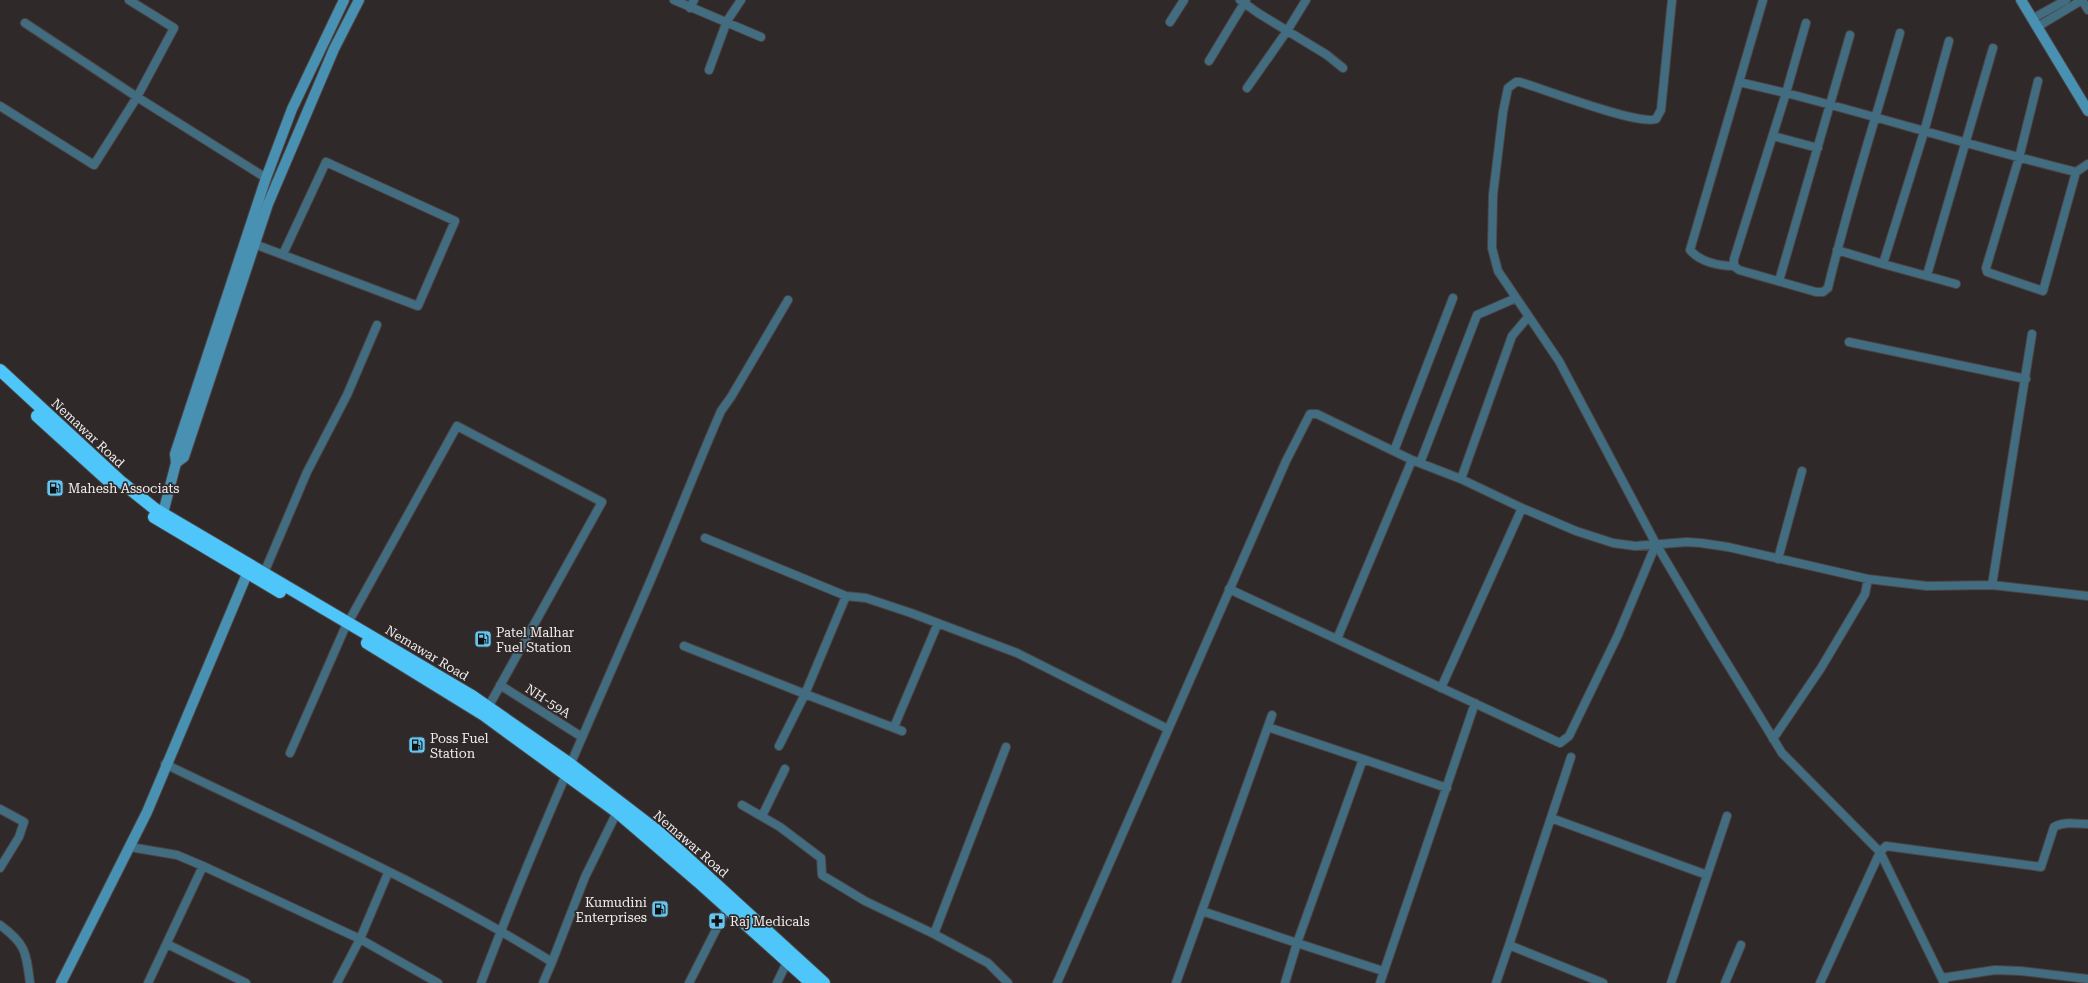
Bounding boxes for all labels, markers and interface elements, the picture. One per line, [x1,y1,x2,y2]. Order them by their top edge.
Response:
street label: Nemawar Road [48,395,128,471]
fuel station icon: Mahesh Associats [45,478,65,498]
place label: Mahesh Associats [68,481,179,496]
street label: Nemawar Road [383,622,472,684]
place label: Patel Malhar Fuel Station [496,625,575,655]
fuel station icon: Patel Malhar Fuel Station [473,629,493,649]
street label: NH-59A [523,681,573,721]
place label: Poss Fuel Station [430,731,489,761]
fuel station icon: Poss Fuel Station [407,735,427,755]
street label: Nemawar Road [651,807,732,881]
place label: Kumudini Enterprises [576,895,647,925]
fuel station icon: Kumudini Enterprises [650,899,670,919]
pharmacy icon: Raj Medicals [707,911,727,931]
place label: Raj Medicals [730,914,810,929]

